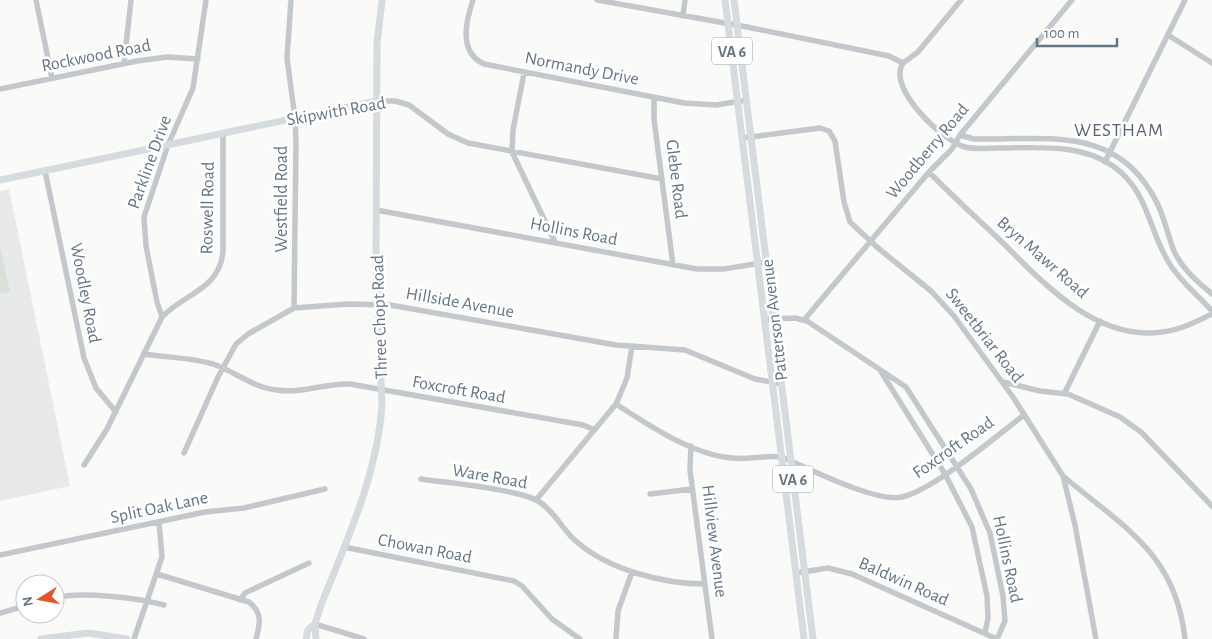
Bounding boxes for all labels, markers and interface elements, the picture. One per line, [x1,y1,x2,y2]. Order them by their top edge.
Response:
scale bar [1037,15,1117,47]
text: 100 m [1044,26,1079,41]
street label: Rockwood Road [40,37,152,75]
road number: VA 6 [712,37,752,64]
street label: Normandy Drive [523,49,640,89]
street label: Skipwith Road [285,94,387,130]
street label: Woodberry Road [883,101,973,203]
street label: Parkline Drive [125,113,175,211]
district label: WESTHAM [1074,121,1164,140]
street label: Glebe Road [662,138,690,220]
street label: Westfield Road [273,146,291,252]
street label: Roswell Road [198,162,218,255]
street label: Bryn Mawr Road [993,213,1091,302]
street label: Hollins Road [529,215,619,249]
street label: Woodley Road [67,242,104,345]
street label: Three Chopt Road [369,254,391,379]
street label: Patterson Avenue [759,258,791,382]
street label: Hillside Avenue [404,285,515,321]
street label: Sweetbriar Road [942,285,1026,386]
street label: Foxcroft Road [411,373,507,407]
street label: Foxcroft Road [910,413,997,482]
street label: Ware Road [451,462,529,492]
road number: VA 6 [773,466,813,492]
street label: Hillview Avenue [698,484,730,598]
street label: Split Oak Lane [109,489,210,527]
street label: Hollins Road [989,514,1025,604]
street label: Chowan Road [376,531,473,567]
street label: Baldwin Road [856,554,951,610]
north arrow [15,574,65,624]
text: N [20,595,36,607]

